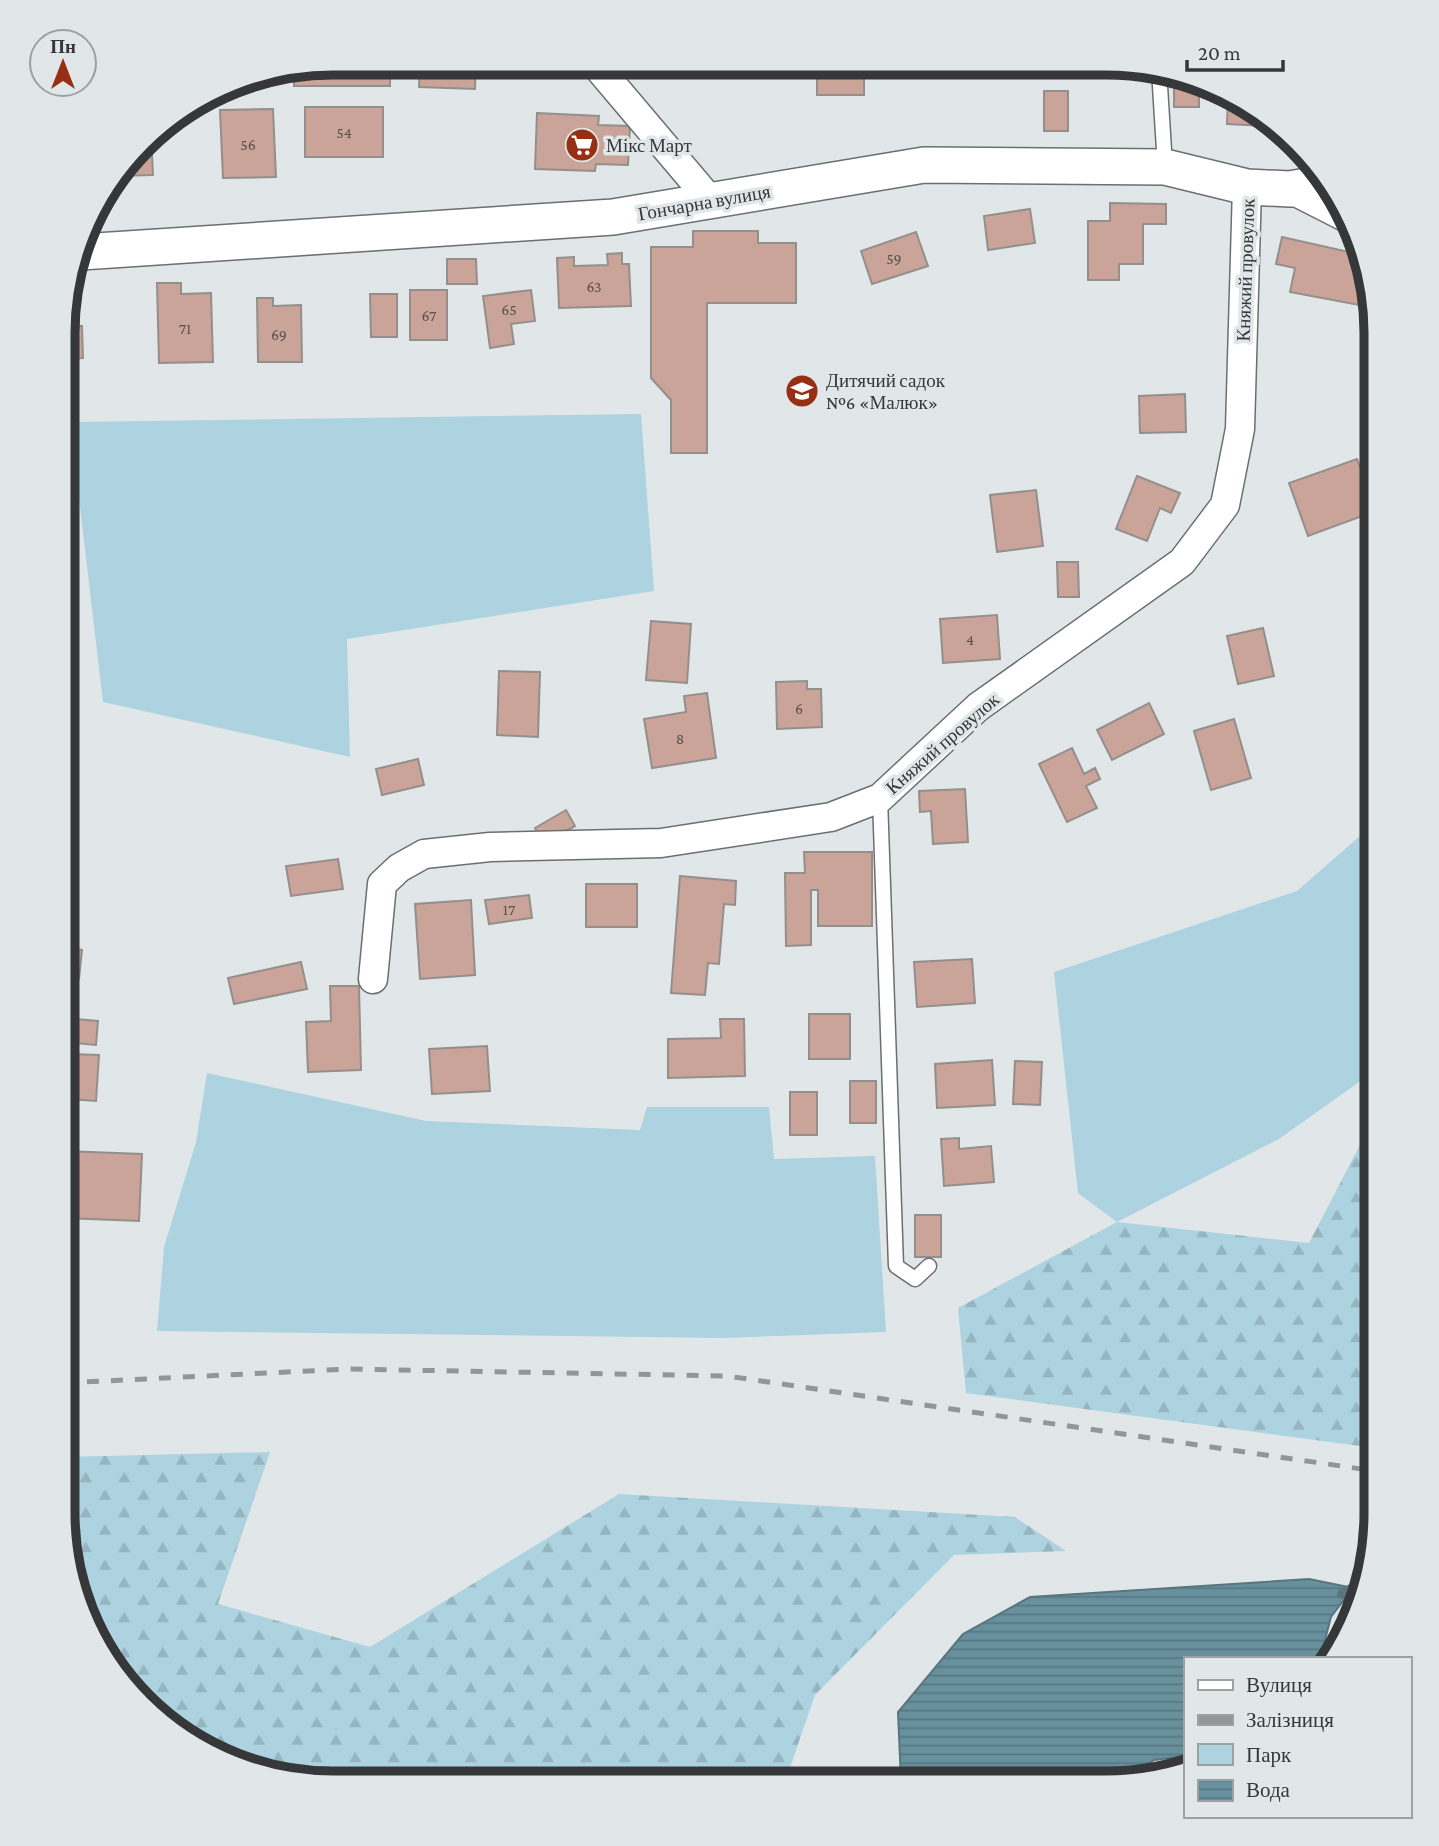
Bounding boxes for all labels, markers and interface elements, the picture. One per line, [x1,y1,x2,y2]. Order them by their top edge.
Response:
north arrow [28,28,98,98]
scale bar [1187,28,1283,72]
text: Пн [50,36,76,57]
text: 20 m [1198,41,1241,65]
house number: 54 [336,124,352,141]
supermarket icon: Мікс Март [563,126,601,164]
place label: Мікс Март [606,135,693,156]
house number: 56 [240,136,256,153]
street label: Гончарна вулиця [636,180,772,224]
street label: Княжий провулок [1233,197,1259,342]
house number: 59 [886,250,902,267]
house number: 63 [586,278,602,295]
house number: 65 [501,301,517,318]
house number: 67 [422,307,437,324]
house number: 71 [179,320,191,337]
house number: 69 [271,326,287,343]
place label: Дитячий садок №6 «Малюк» [826,370,946,413]
school or university icon: Дитячий садок №6 «Малюк» [783,372,821,410]
house number: 4 [966,631,974,648]
street label: Княжий провулок [881,688,1004,798]
house number: 6 [795,700,803,717]
house number: 8 [676,730,684,747]
house number: 17 [503,901,516,918]
legend [1184,1657,1411,1818]
text: Вулиця [1246,1673,1312,1697]
text: Залізниця [1246,1708,1334,1732]
text: Парк [1246,1743,1292,1767]
text: Вода [1246,1778,1291,1802]

